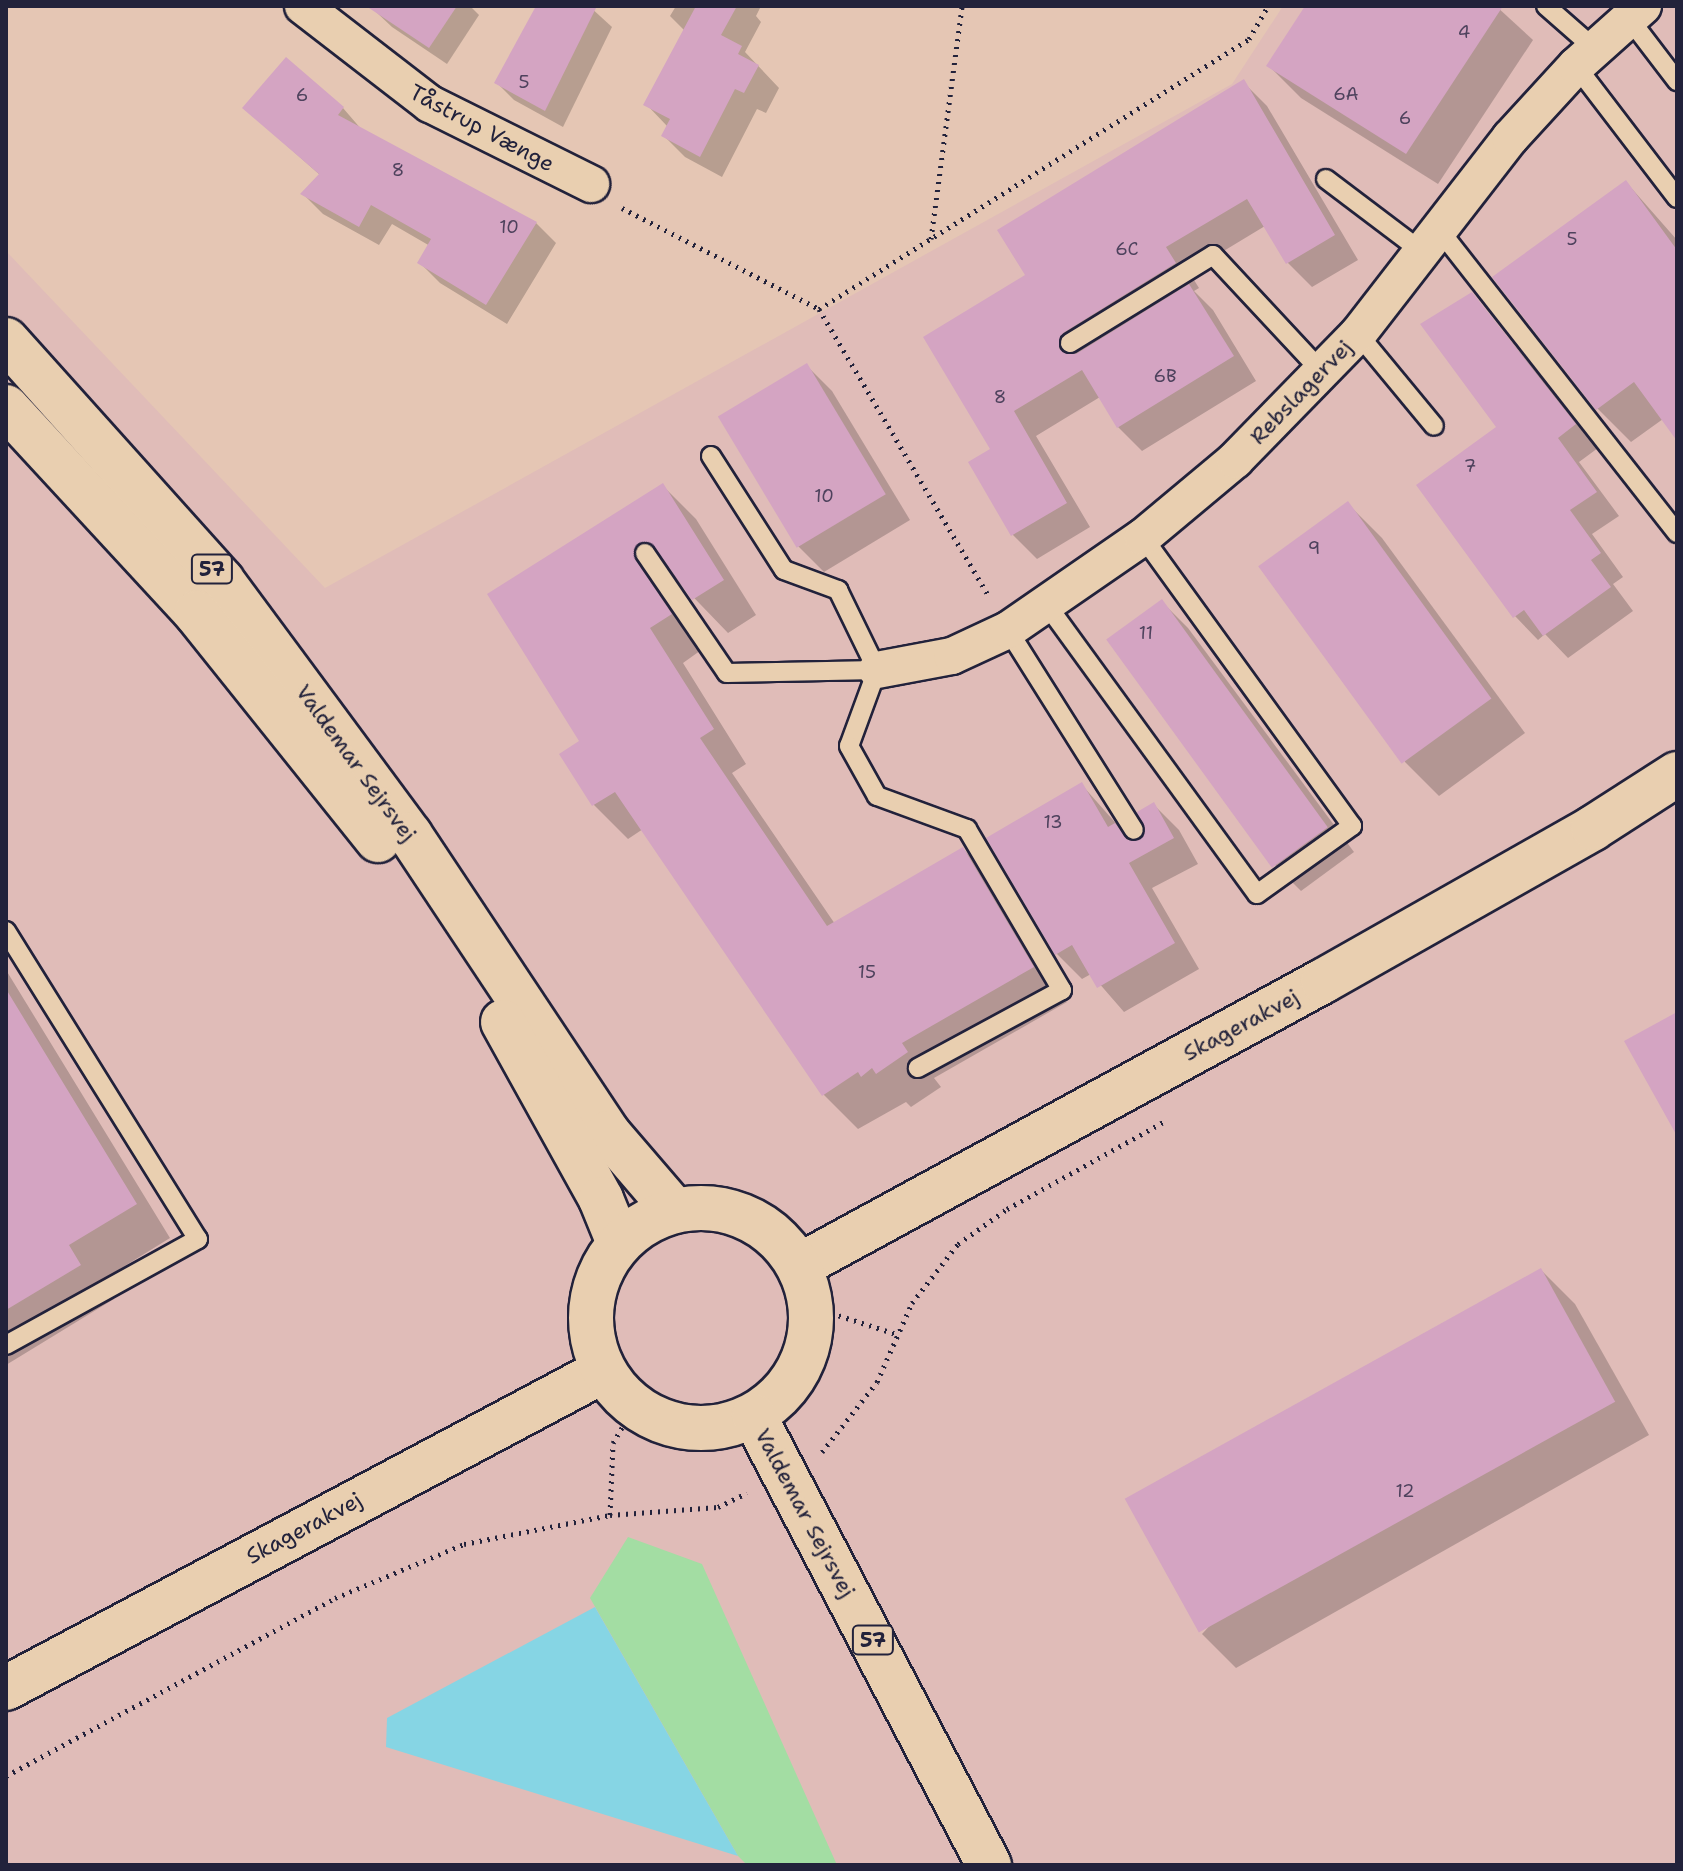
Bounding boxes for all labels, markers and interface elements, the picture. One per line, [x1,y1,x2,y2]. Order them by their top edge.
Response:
house number: 4 [1458,21,1470,43]
house number: 5 [518,71,530,93]
street label: Tåstrup Vænge [405,79,559,177]
house number: 6A [1333,83,1359,105]
house number: 6 [296,84,308,106]
house number: 6 [1399,107,1411,129]
house number: 8 [392,159,404,181]
house number: 10 [499,216,519,238]
house number: 5 [1566,228,1578,250]
house number: 6C [1115,238,1139,260]
street label: Rebslagervej [1245,334,1357,450]
house number: 6B [1153,365,1177,387]
house number: 8 [994,386,1006,408]
house number: 7 [1464,455,1476,477]
house number: 10 [814,485,834,507]
house number: 9 [1308,537,1320,559]
road number: 57 [190,553,234,585]
house number: 11 [1139,622,1153,644]
street label: Valdemar Sejrsvej [290,679,422,847]
house number: 13 [1043,811,1063,833]
house number: 15 [858,961,876,983]
street label: Skagerakvej [1179,983,1303,1067]
street label: Valdemar Sejrsvej [749,1424,861,1602]
house number: 12 [1395,1480,1415,1502]
street label: Skagerakvej [242,1486,366,1570]
road number: 57 [851,1624,895,1656]

